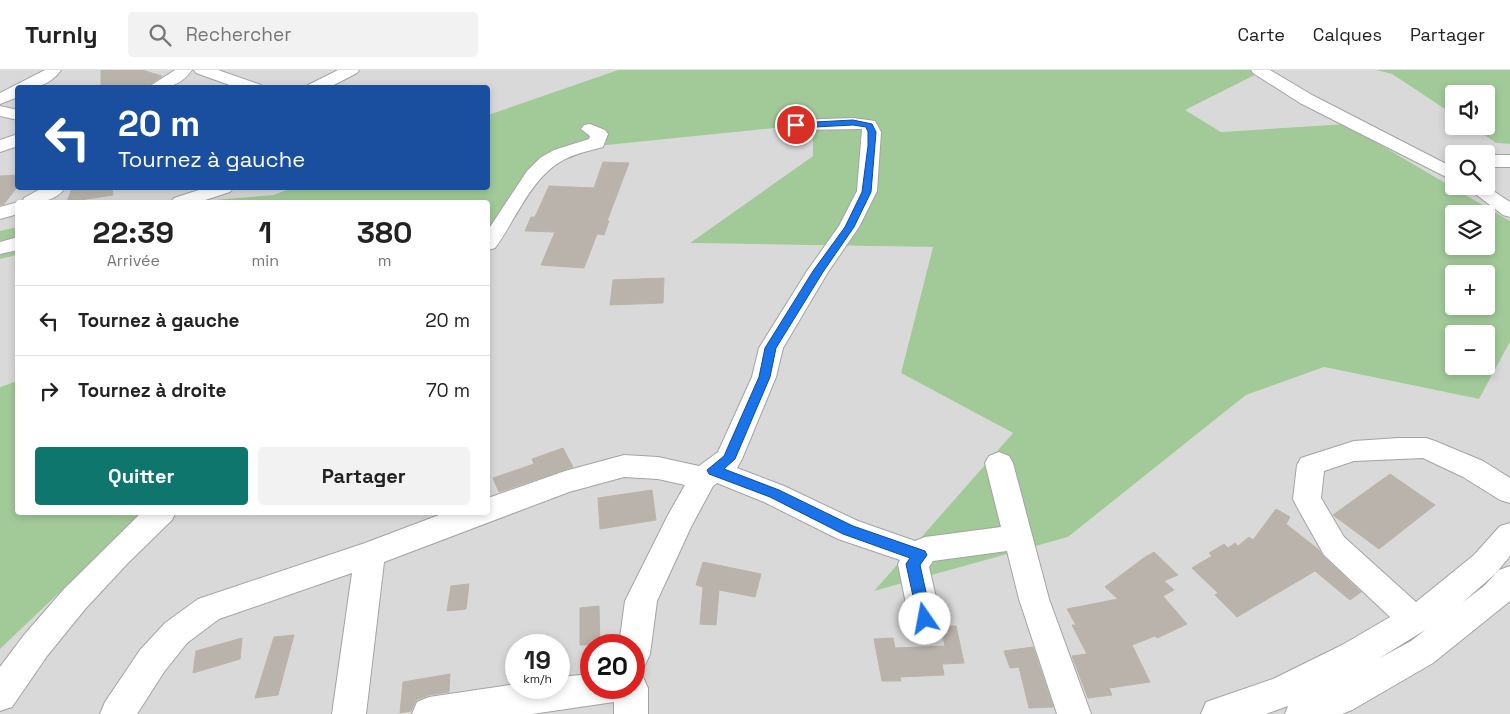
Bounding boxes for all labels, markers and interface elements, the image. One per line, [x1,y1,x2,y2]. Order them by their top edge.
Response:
search box [128,12,478,57]
text: Turnly [25,19,98,50]
icon: search [146,21,174,49]
text: Rechercher [186,22,291,47]
text: Carte [1238,23,1285,46]
text: Calques [1313,23,1382,46]
text: Partager [1410,23,1485,46]
map controls [1445,85,1495,375]
button: sound [1445,85,1495,135]
text: 20 m [118,102,200,146]
pin [775,104,817,146]
icon: left [35,105,100,170]
icon: arrive [782,111,810,139]
text: Tournez à gauche [118,145,305,173]
button: search [1445,145,1495,195]
button: layers [1445,205,1495,255]
text: 22:39 [93,213,174,252]
text: 1 [259,213,272,252]
text: 380 [357,213,412,252]
text: Arrivée [107,250,160,271]
text: min [252,250,279,271]
text: m [378,250,391,271]
button: + [1445,265,1495,315]
icon: left [35,307,63,335]
text: Tournez à gauche [78,308,240,333]
text: 20 m [425,308,470,333]
button: − [1445,325,1495,375]
icon: right [35,377,63,405]
text: Tournez à droite [78,378,227,403]
text: 70 m [426,378,470,403]
button: Quitter [35,447,248,505]
button: Partager [258,447,470,505]
position arrow [898,592,950,644]
speed limit sign: 20 [580,634,645,699]
text: 19 [524,644,551,676]
text: km/h [523,671,552,687]

